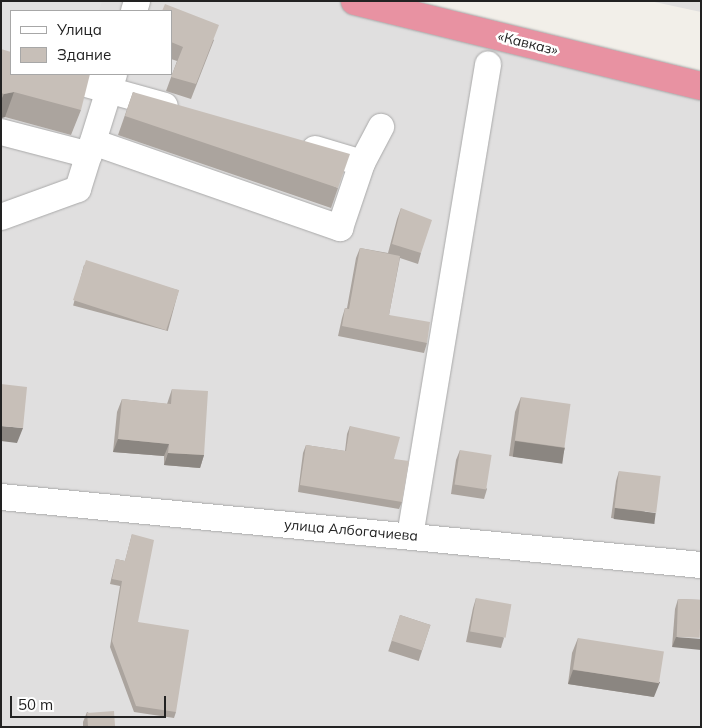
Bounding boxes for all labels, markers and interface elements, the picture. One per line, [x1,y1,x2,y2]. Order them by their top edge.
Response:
legend [10,10,172,75]
text: Улица [57,20,102,39]
street label: «Кавказ» [496,27,560,59]
text: Здание [57,45,111,64]
street label: улица Албогачиева [283,516,419,544]
scale bar [12,686,169,718]
text: 50 m [18,695,53,714]

